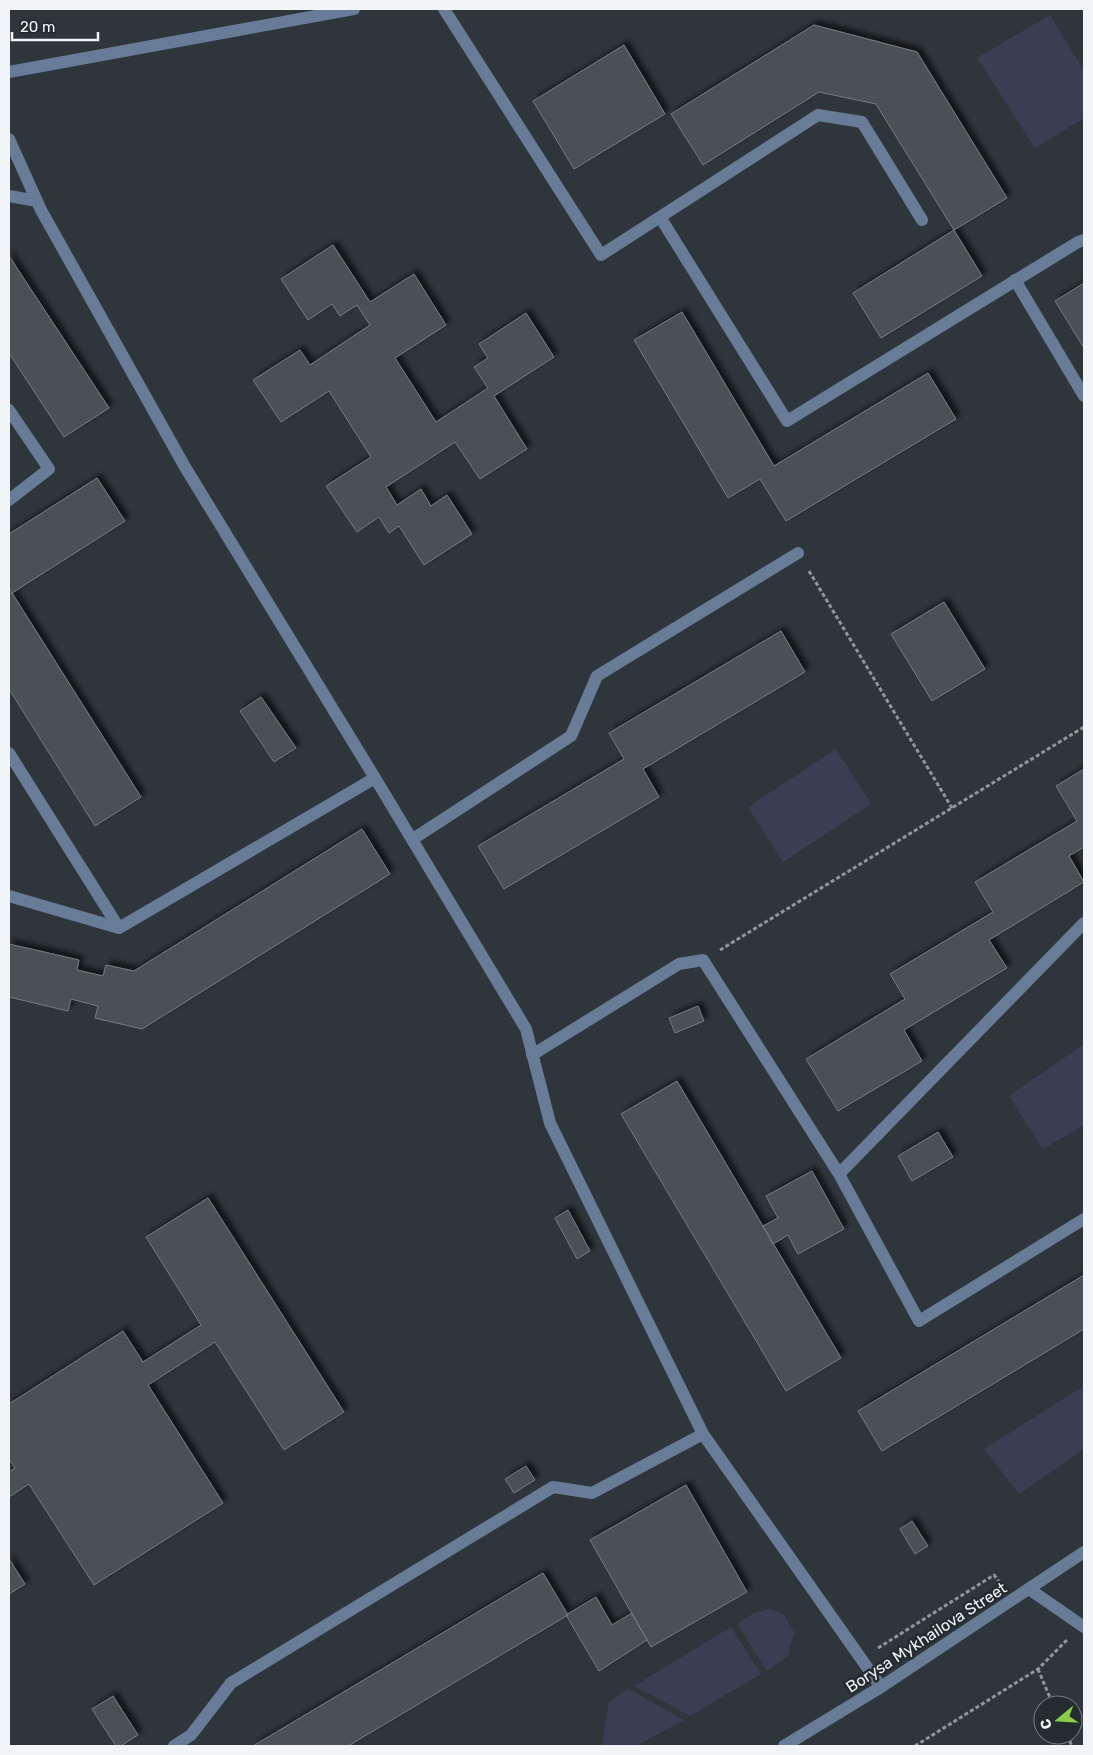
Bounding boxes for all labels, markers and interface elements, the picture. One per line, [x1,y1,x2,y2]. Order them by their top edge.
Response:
scale bar [12,10,99,42]
text: 20 m [20,18,55,36]
street label: Borysa Mykhailova Street [842,1578,1010,1697]
north arrow [1033,1695,1083,1745]
text: С [1036,1716,1056,1731]

